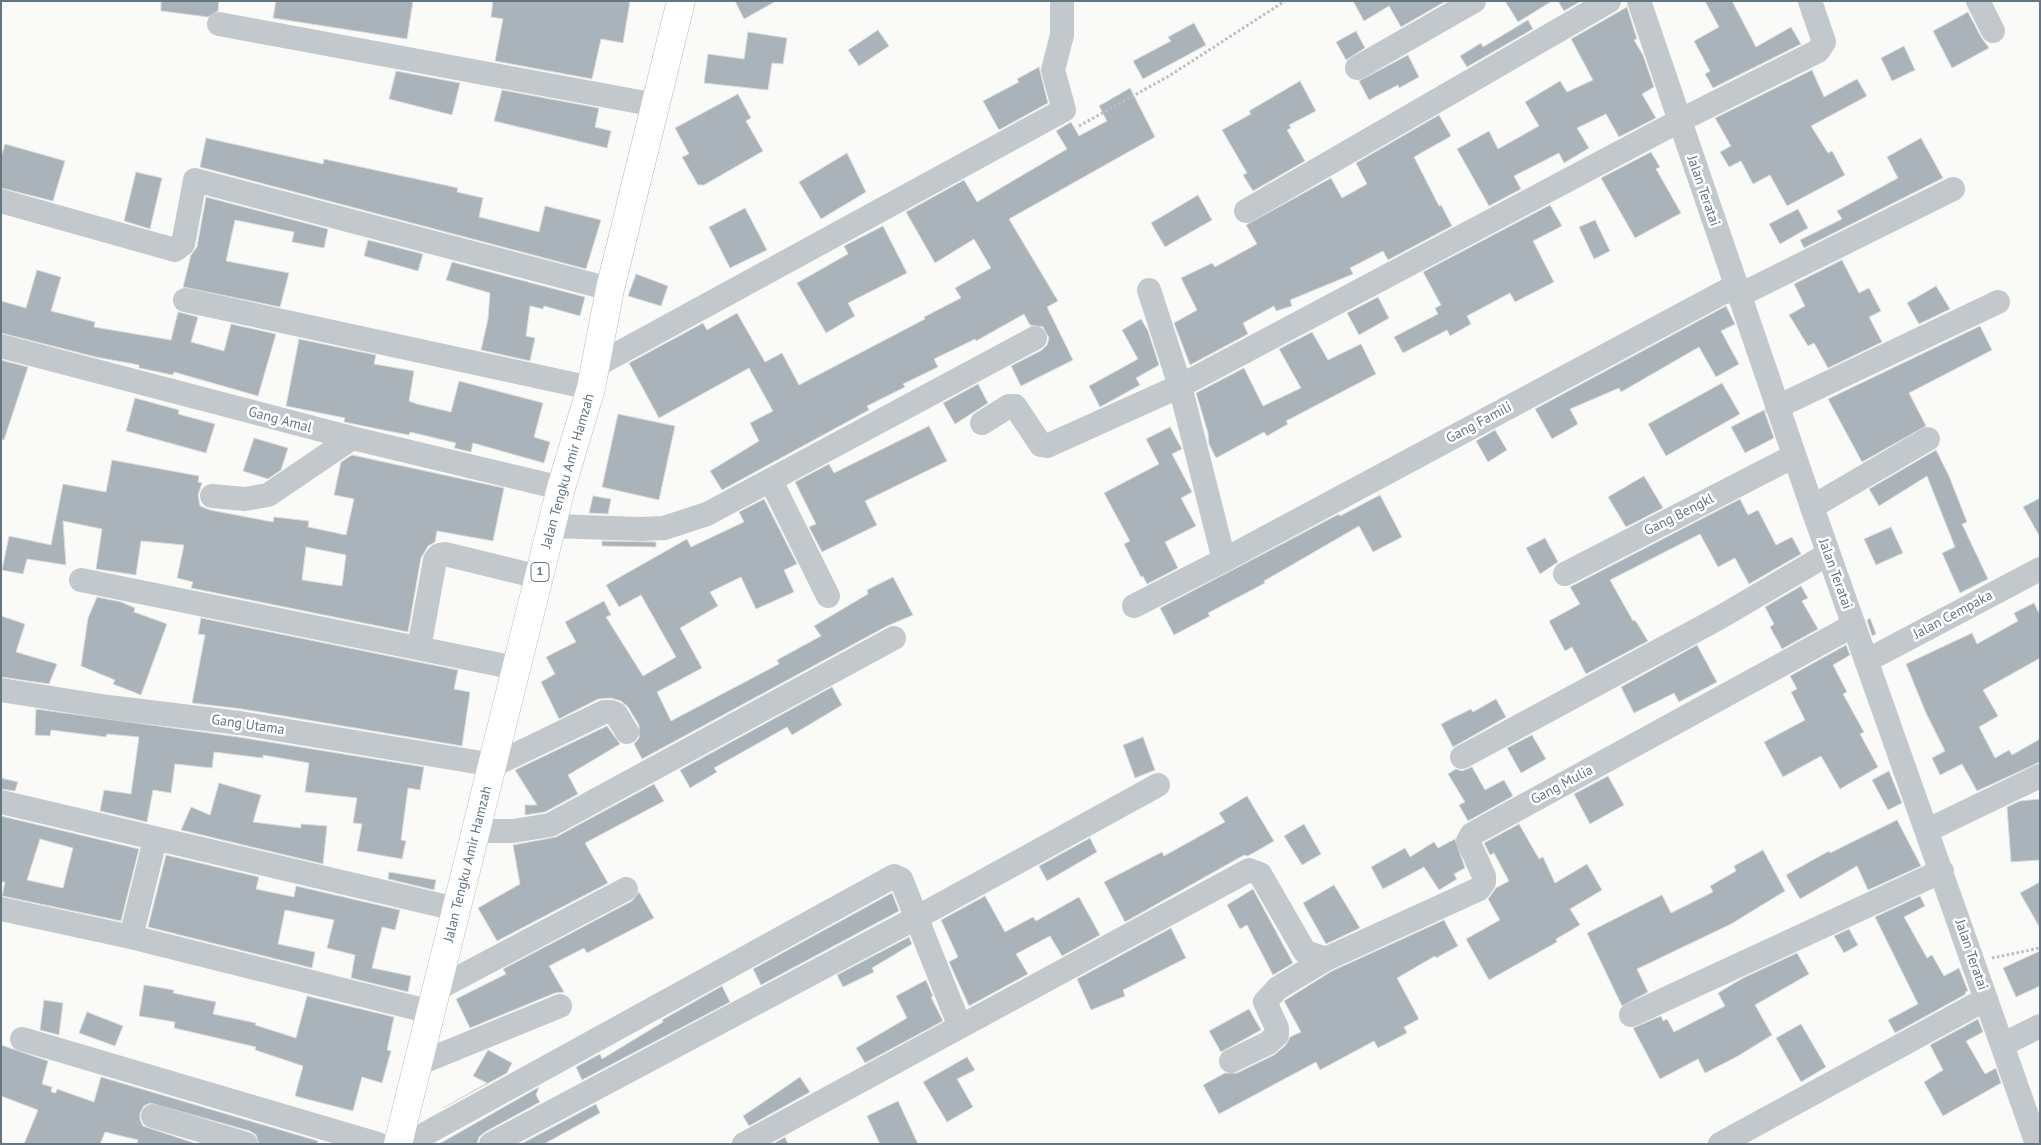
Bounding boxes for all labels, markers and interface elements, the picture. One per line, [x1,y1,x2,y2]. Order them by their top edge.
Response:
street label: Jalan Teratai [1683,153,1723,229]
street label: Jalan Tengku Amir Hamzah [538,392,598,550]
street label: Gang Famili [1443,399,1515,447]
street label: Gang Amal [246,403,314,437]
street label: Gang Bengkl [1641,490,1717,540]
street label: Jalan Teratai [1815,537,1855,611]
road number: 1 [531,562,549,582]
street label: Jalan Cempaka [1910,587,1996,643]
street label: Gang Utama [210,712,286,738]
street label: Gang Mulia [1528,762,1596,808]
street label: Jalan Tengku Amir Hamzah [440,784,496,944]
street label: Jalan Teratai [1951,917,1991,993]

